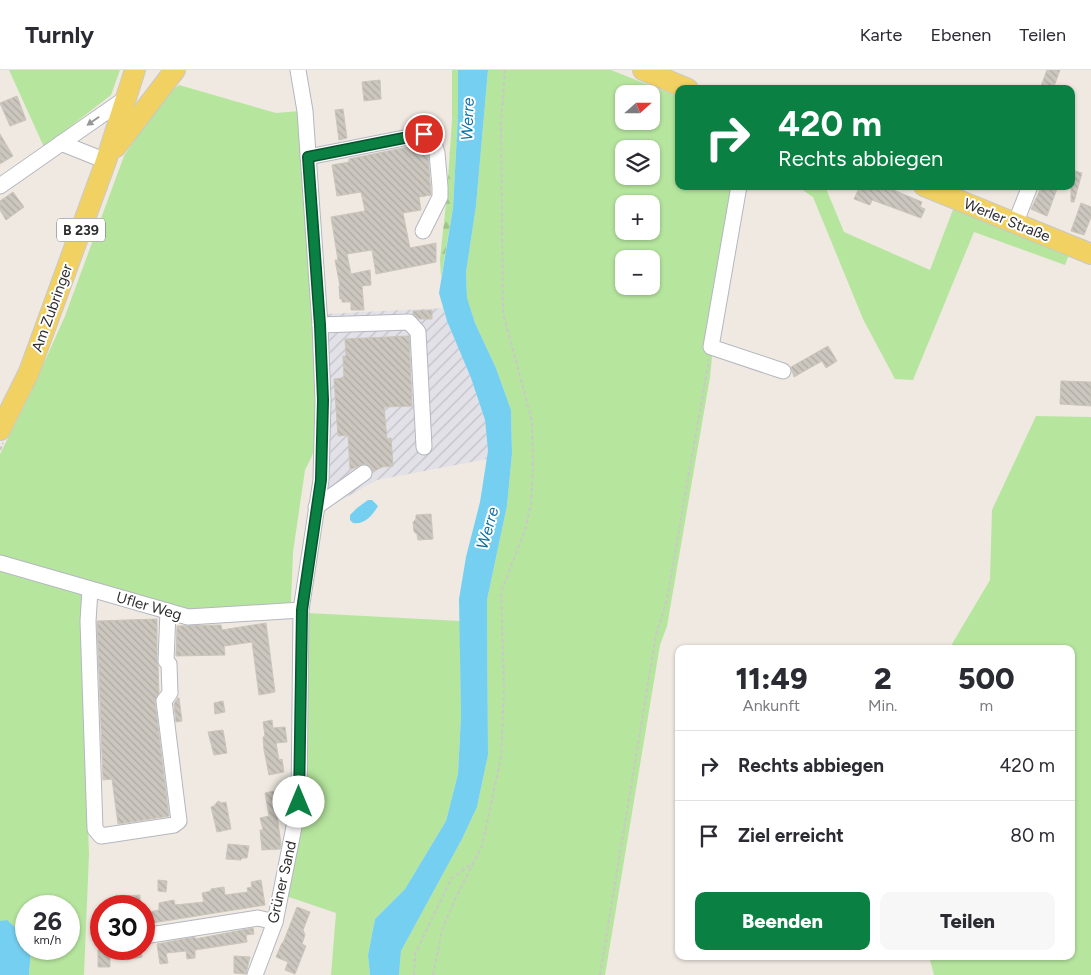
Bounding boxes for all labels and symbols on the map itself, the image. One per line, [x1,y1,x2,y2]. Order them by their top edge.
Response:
north arrow [615,85,660,130]
water label: Werre [457,97,478,141]
pin [403,113,445,155]
one-way arrow [87,116,100,126]
street label: Werler Straße [961,195,1053,245]
road number: B 239 [57,218,105,242]
street label: Am Zubringer [28,262,76,354]
water label: Werre [472,505,503,551]
street label: Ufler Weg [114,588,184,624]
position arrow [272,775,324,827]
street label: Grüner Sand [264,839,300,925]
speed limit sign: 30 [90,895,155,960]

